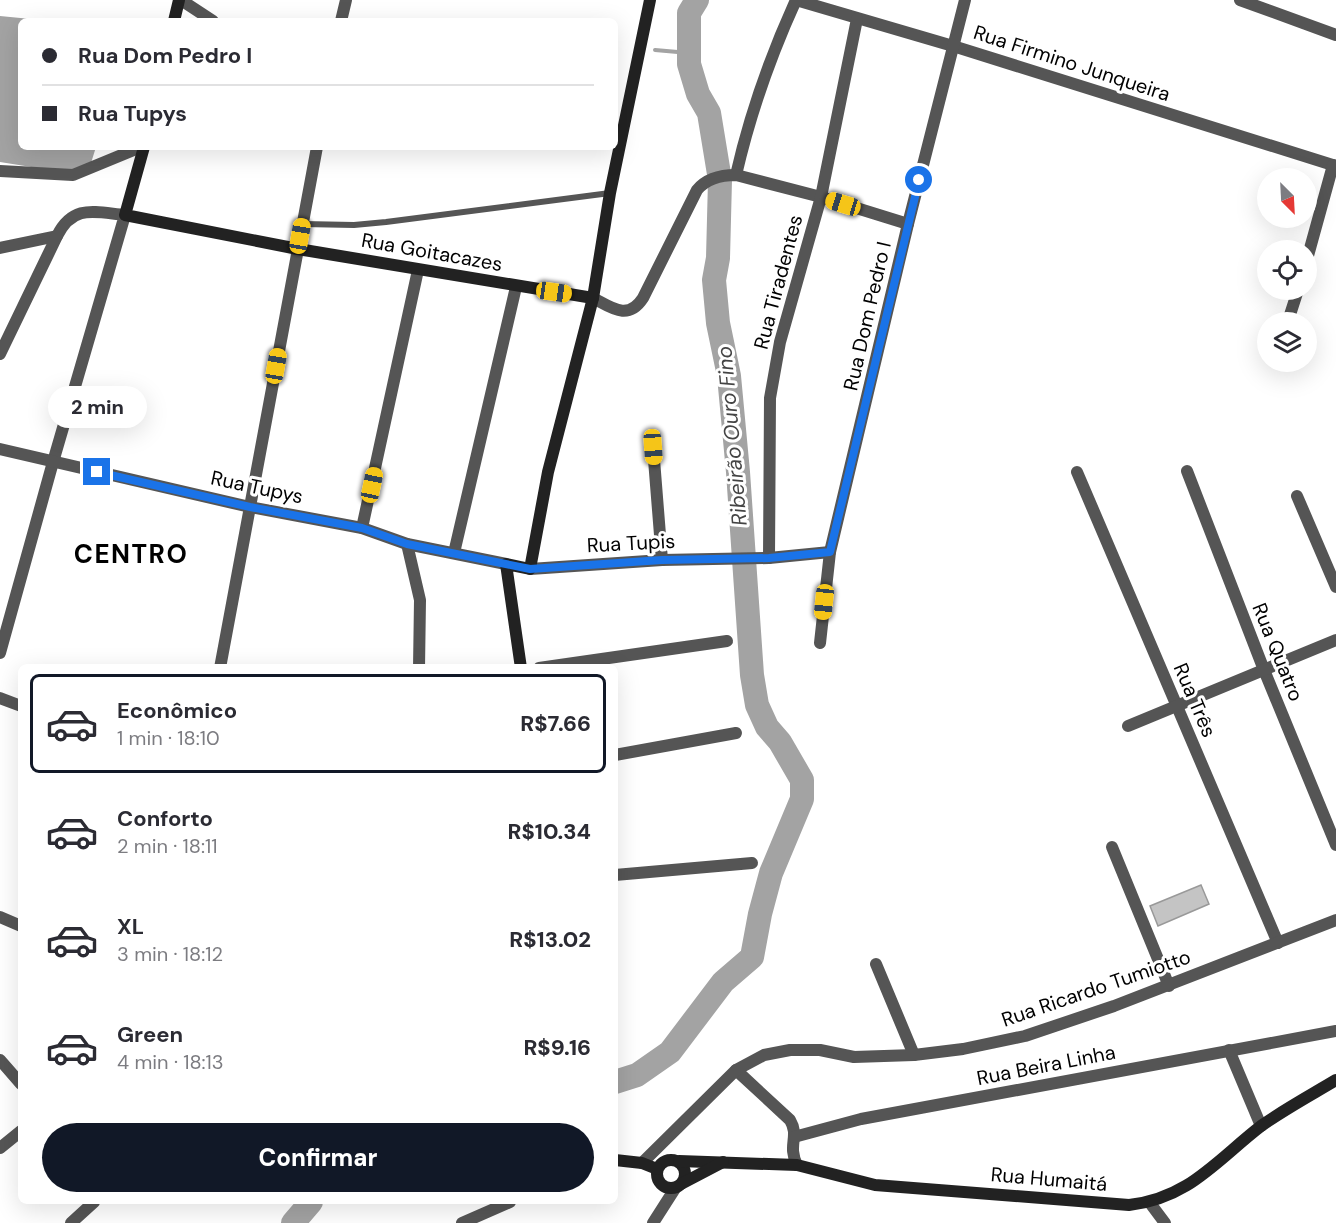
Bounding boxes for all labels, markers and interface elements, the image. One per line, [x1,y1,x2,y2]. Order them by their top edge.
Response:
street label: Rua Firmino Junqueira [970,19,1174,107]
text: Rua Dom Pedro I [78,41,252,70]
text: Rua Tupys [78,99,187,128]
route start [905,166,932,193]
north arrow [1257,168,1317,228]
map controls [1257,168,1317,372]
car [823,190,863,218]
street label: Rua Tiradentes [748,212,808,352]
car [288,217,312,255]
street label: Rua Goitacazes [359,227,505,277]
street label: Rua Dom Pedro I [837,239,897,393]
button: locate [1257,240,1317,300]
car [535,281,573,303]
button: layers [1257,312,1317,372]
water label: Ribeirão Ouro Fino [710,345,754,527]
car [264,347,288,385]
callout: 2 min [48,385,146,427]
text: 2 min [71,394,124,420]
car [643,428,663,466]
route end [83,458,110,485]
street label: Rua Tupys [209,465,305,509]
car [359,466,385,504]
street label: Rua Tupis [586,528,676,558]
district label: CENTRO [74,537,188,571]
car [813,583,835,621]
street label: Rua Quatro [1247,599,1309,705]
street label: Rua Três [1168,659,1222,741]
text: Econômico [117,696,237,725]
icon: car [45,697,99,751]
text: R$7.66 [520,709,591,738]
text: 1 min · 18:10 [117,725,220,751]
text: Conforto [117,804,213,833]
icon: car [45,805,99,859]
text: R$10.34 [508,817,591,846]
text: 2 min · 18:11 [117,833,217,859]
text: XL [117,912,144,941]
icon: car [45,913,99,967]
text: R$13.02 [509,925,591,954]
text: 3 min · 18:12 [117,941,223,967]
street label: Rua Ricardo Tumiotto [998,943,1194,1033]
text: Green [117,1020,183,1049]
icon: car [45,1021,99,1075]
text: R$9.16 [523,1033,591,1062]
street label: Rua Beira Linha [975,1039,1117,1091]
text: 4 min · 18:13 [117,1049,224,1075]
button: Confirmar [42,1123,594,1192]
street label: Rua Humaitá [990,1161,1108,1197]

